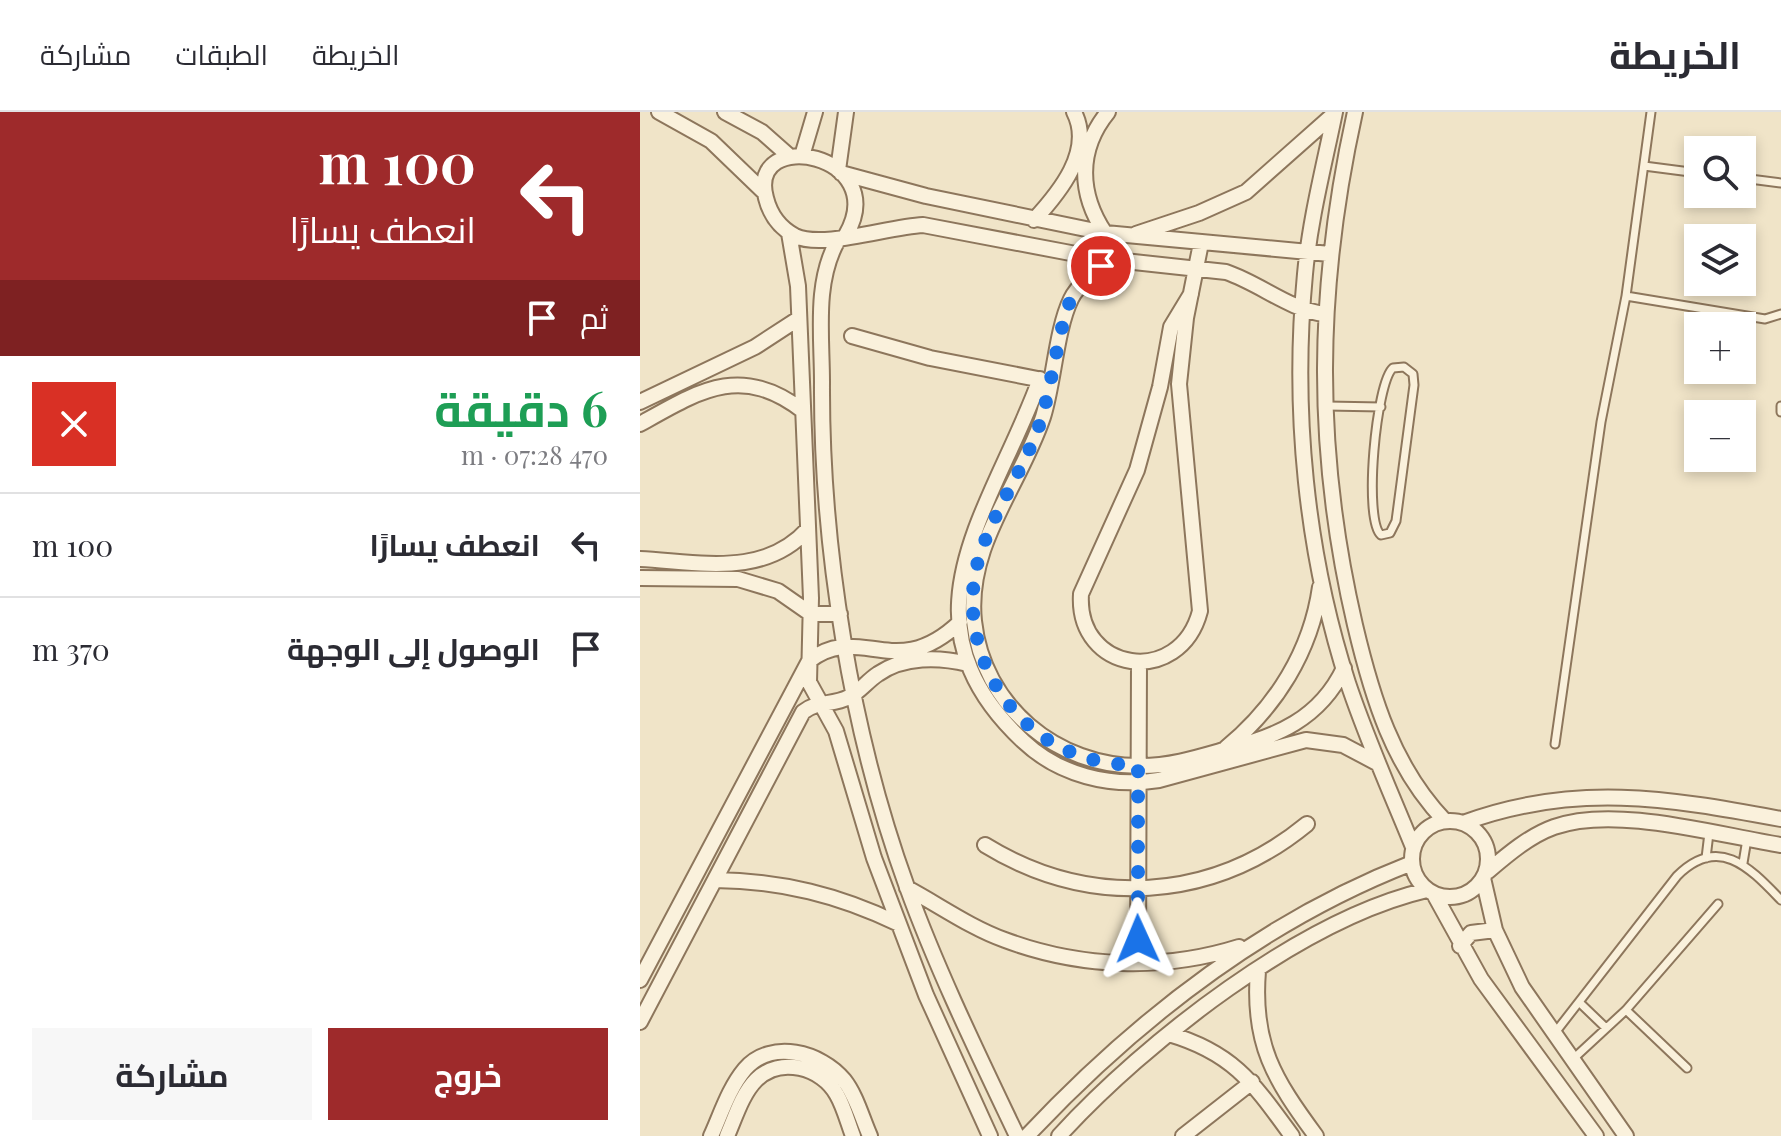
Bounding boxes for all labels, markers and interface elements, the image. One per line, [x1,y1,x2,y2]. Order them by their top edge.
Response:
text: الخريطة [1609,28,1741,79]
text: مشاركة [40,35,131,72]
text: الطبقات [175,35,268,72]
text: الخريطة [312,35,399,72]
text: 100 m [319,124,476,199]
map controls [1684,136,1756,472]
button: search [1684,136,1756,208]
icon: left [504,144,608,248]
text: انعطف يسارًا [290,204,476,252]
button: layers [1684,224,1756,296]
pin [1067,232,1135,300]
icon: arrive [1079,244,1123,288]
icon: arrive [520,296,564,340]
text: ثم [580,297,608,337]
button: + [1684,312,1756,384]
text: 6 دقيقة [434,375,608,439]
button: close [32,382,116,466]
button: − [1684,400,1756,472]
text: 470 m · 07:28 [461,437,608,472]
icon: left [564,523,608,567]
text: انعطف يسارًا [369,524,540,564]
text: 100 m [32,525,113,565]
icon: arrive [564,627,608,671]
text: الوصول إلى الوجهة [287,628,540,668]
text: 370 m [32,629,110,669]
position arrow [1096,897,1180,981]
button: مشاركة [32,1028,312,1120]
button: خروج [328,1028,608,1120]

